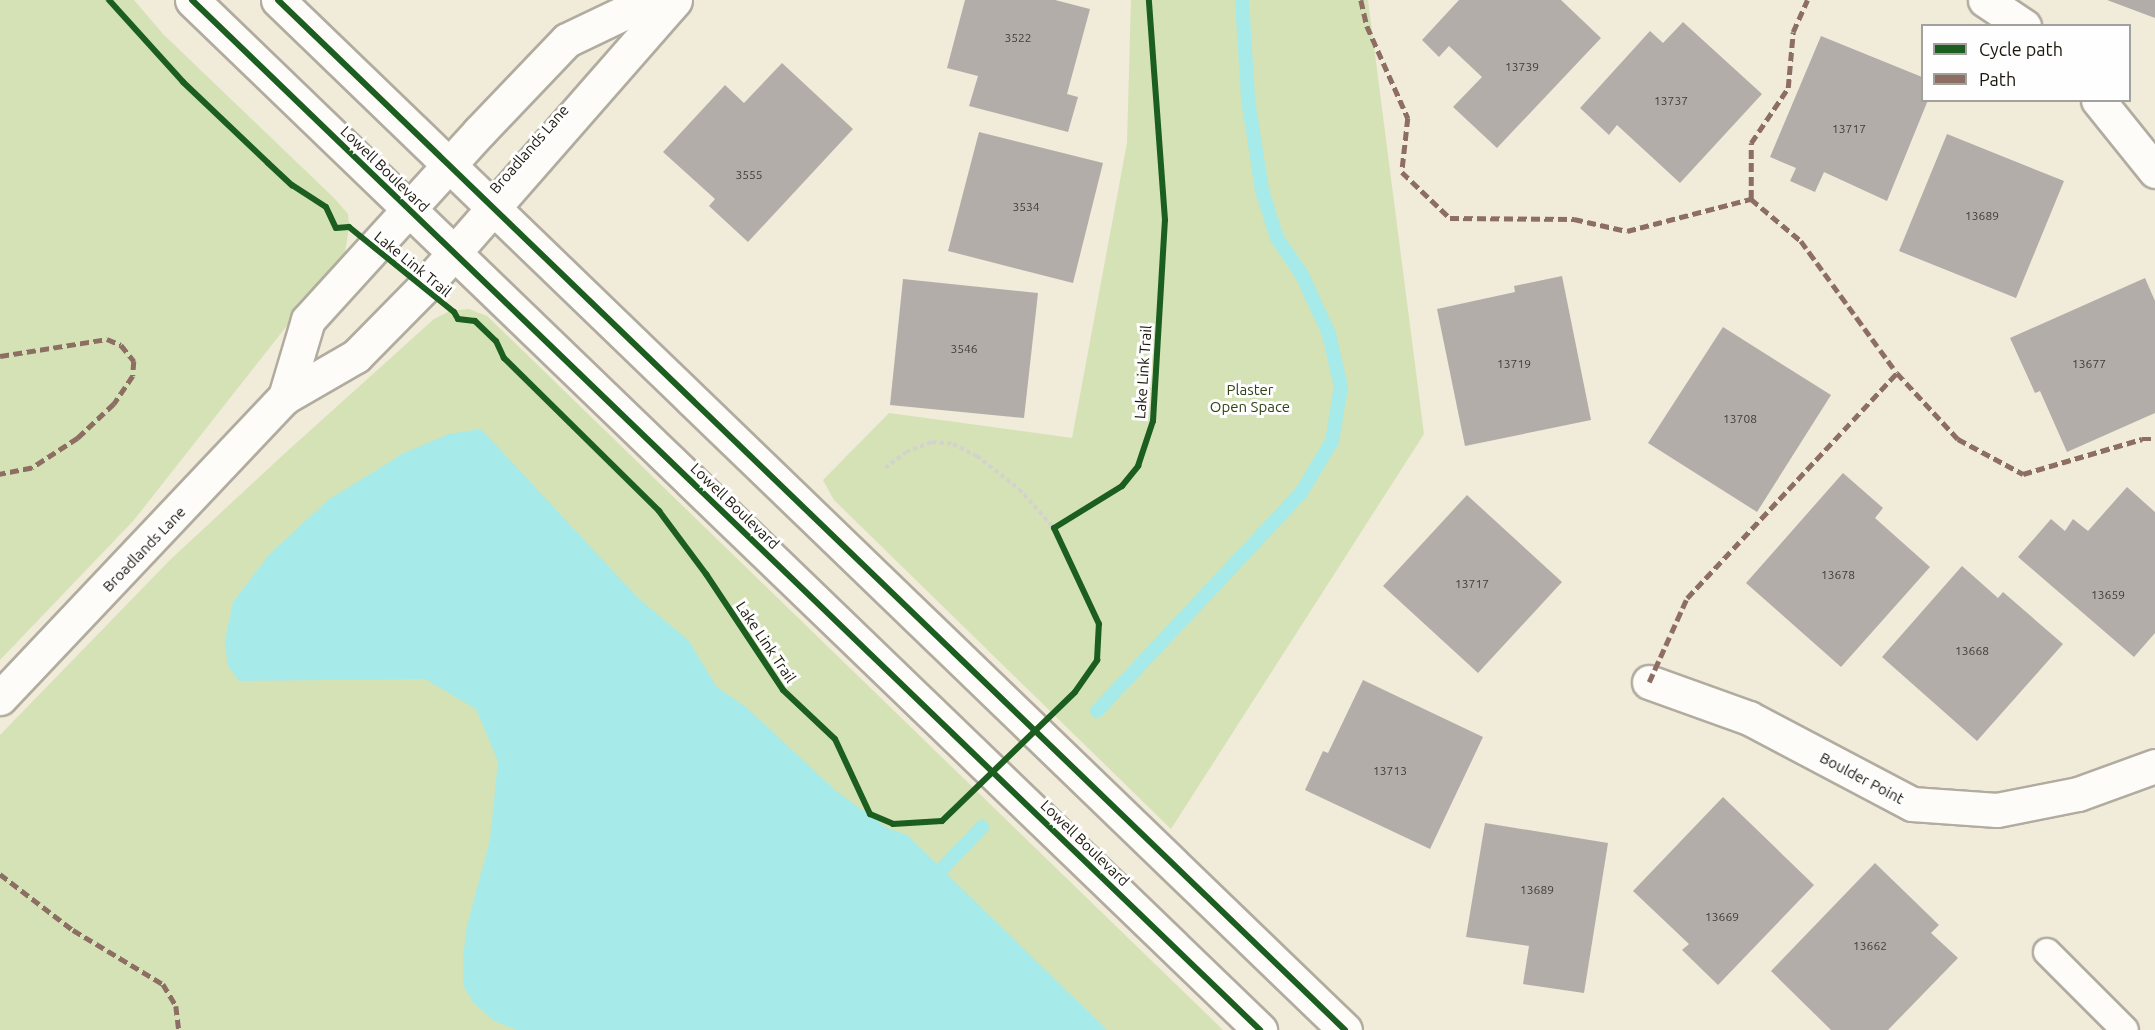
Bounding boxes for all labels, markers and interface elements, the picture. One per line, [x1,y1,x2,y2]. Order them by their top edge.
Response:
legend [1921,24,2131,102]
house number: 3522 [1004,31,1032,45]
text: Cycle path [1979,39,2063,59]
house number: 13739 [1505,60,1539,74]
text: Path [1979,69,2016,89]
house number: 13737 [1654,94,1688,108]
street label: Broadlands Lane [486,101,572,197]
street label: Lowell Boulevard [337,122,433,216]
house number: 13717 [1832,122,1866,136]
house number: 3555 [735,168,763,182]
house number: 3534 [1012,200,1040,214]
house number: 13689 [1965,209,1999,223]
street label: Lake Link Trail [371,227,455,301]
street label: Lake Link Trail [1131,324,1155,420]
house number: 3546 [950,342,978,356]
house number: 13719 [1497,357,1531,371]
house number: 13677 [2072,357,2106,371]
park label: Plaster Open Space [1210,380,1290,415]
house number: 13708 [1723,412,1757,426]
street label: Lowell Boulevard [687,459,783,553]
street label: Broadlands Lane [99,503,189,595]
house number: 13678 [1821,568,1855,582]
house number: 13717 [1455,577,1489,591]
house number: 13659 [2091,588,2125,602]
street label: Lake Link Trail [732,598,800,686]
house number: 13668 [1955,644,1989,658]
street label: Boulder Point [1817,748,1907,808]
house number: 13713 [1373,764,1407,778]
street label: Lowell Boulevard [1037,796,1133,890]
house number: 13689 [1520,883,1554,897]
house number: 13669 [1705,910,1739,924]
house number: 13662 [1853,939,1887,953]

